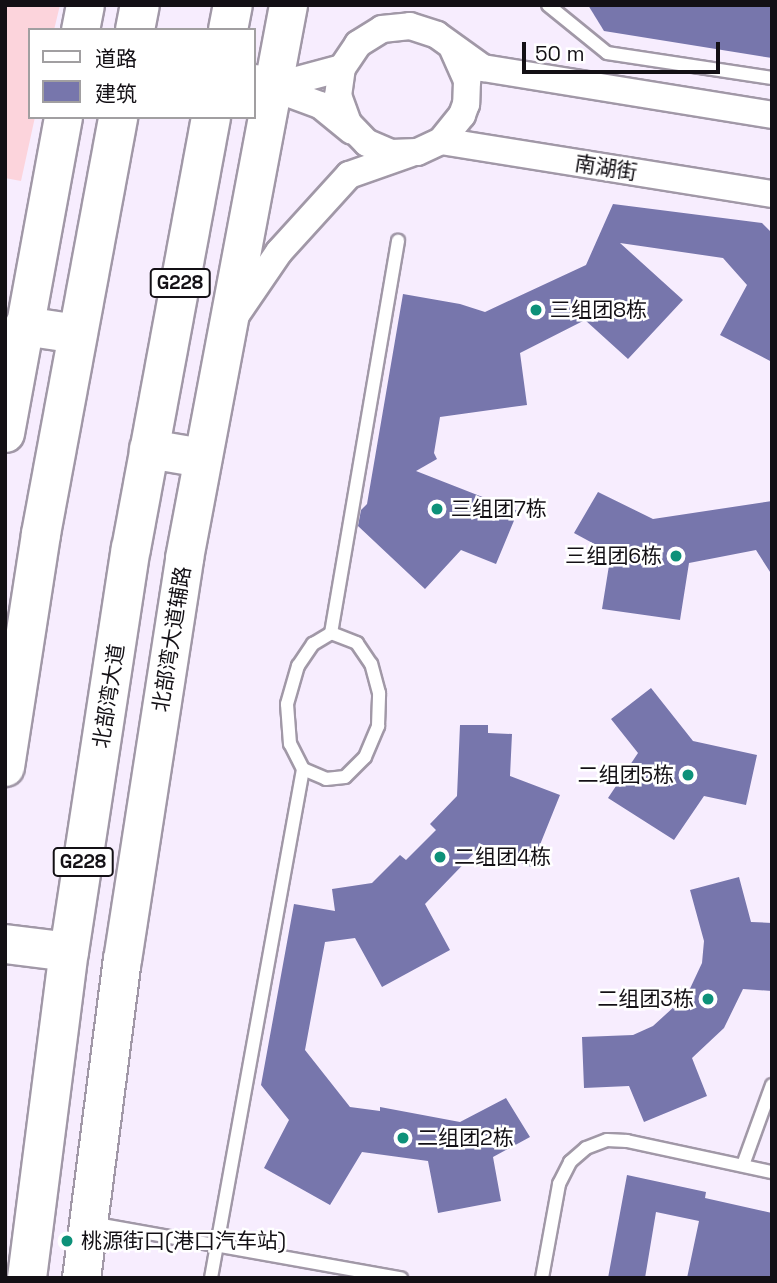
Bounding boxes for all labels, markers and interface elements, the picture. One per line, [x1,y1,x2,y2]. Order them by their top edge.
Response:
legend [28,28,256,119]
scale bar [525,28,723,72]
text: 50 m [535,40,585,67]
text: 道路 [95,45,137,72]
text: 建筑 [95,80,137,107]
street label: 南湖街 [573,151,639,185]
road number: G228 [148,268,212,298]
place label: 三组团8栋 [550,297,647,323]
marker: 三组团8栋 [528,302,544,318]
place label: 三组团7栋 [451,496,547,522]
marker: 三组团7栋 [429,501,445,517]
place label: 三组团6栋 [565,543,662,569]
marker: 三组团6栋 [668,548,684,564]
street label: 北部湾大道辅路 [148,564,196,714]
street label: 北部湾大道 [88,642,130,750]
place label: 二组团5栋 [577,762,674,788]
marker: 二组团5栋 [680,767,696,783]
place label: 二组团4栋 [454,844,551,870]
road number: G228 [52,846,114,877]
marker: 二组团4栋 [432,849,448,865]
place label: 二组团3栋 [597,986,694,1012]
marker: 二组团3栋 [700,991,716,1007]
place label: 二组团2栋 [417,1125,514,1151]
marker: 二组团2栋 [395,1130,411,1146]
place label: 桃源街口(港口汽车站) [81,1228,286,1254]
marker: 桃源街口(港口汽车站) [59,1233,75,1249]

